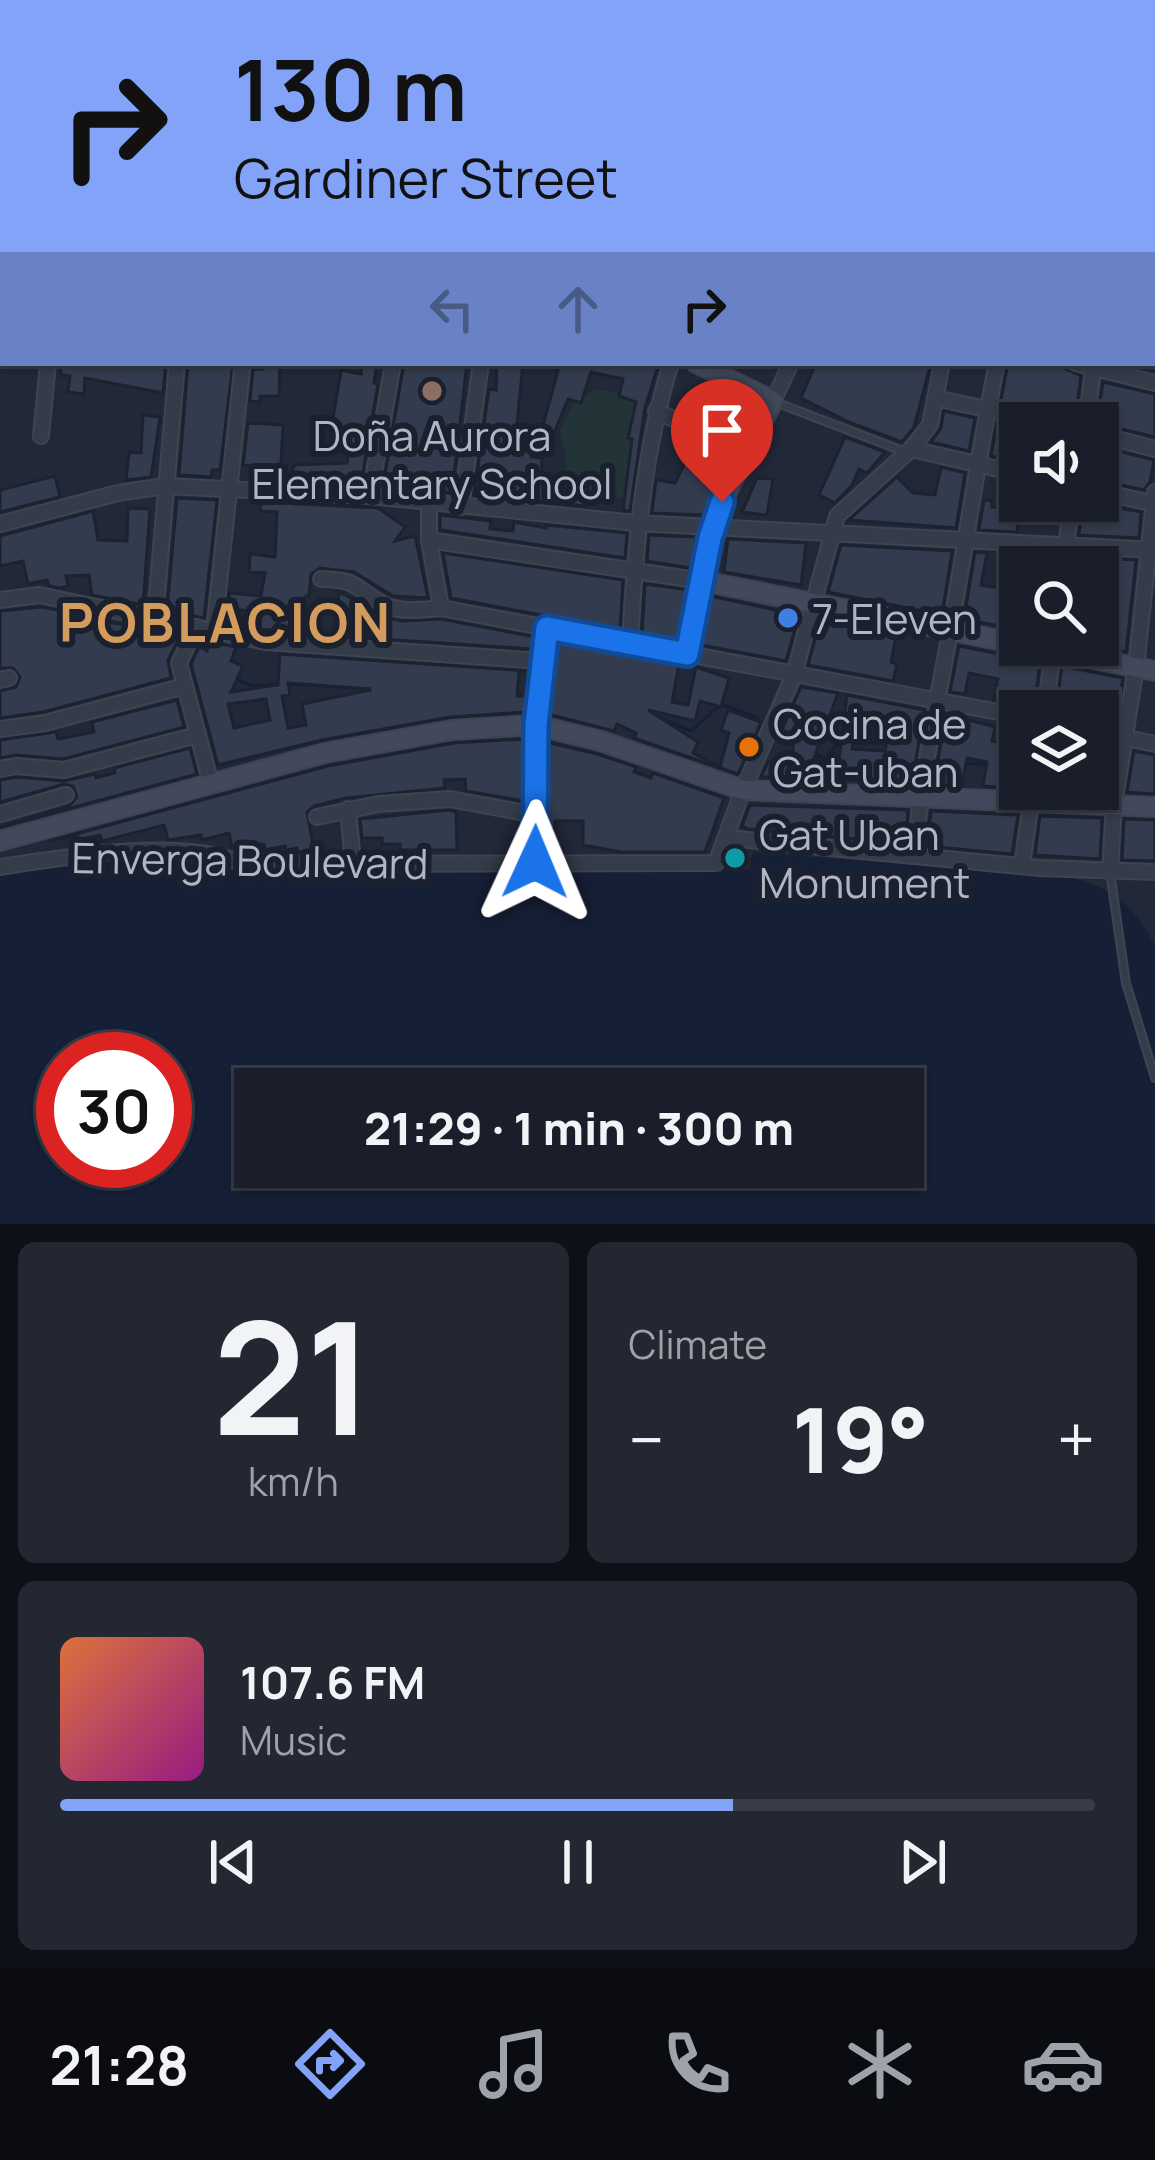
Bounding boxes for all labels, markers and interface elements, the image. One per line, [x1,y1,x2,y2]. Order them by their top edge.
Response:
text: 130 m [234,31,467,146]
icon: right [36,48,192,204]
text: Gardiner Street [234,140,618,214]
icon: left [419,276,485,342]
icon: ahead [545,276,611,342]
icon: right [671,276,737,342]
marker: Doña Aurora Elementary School [419,378,445,404]
pin [671,379,773,502]
icon: arrive [689,397,755,463]
map controls [999,402,1119,810]
button: sound [999,402,1119,522]
place label: Doña Aurora Elementary School [251,406,613,512]
button: search [999,546,1119,666]
district label: POBLACION [59,584,393,658]
place label: 7-Eleven [812,589,977,647]
marker: 7-Eleven [775,605,801,631]
button: layers [999,690,1119,810]
place label: Cocina de Gat-uban [773,694,966,800]
marker: Cocina de Gat-uban [736,734,762,760]
position arrow [472,799,598,925]
place label: Gat Uban Monument [759,805,970,911]
street label: Enverga Boulevard [71,828,429,892]
marker: Gat Uban Monument [722,845,748,871]
speed limit sign: 30 [36,1032,192,1188]
text: 21:29 · 1 min · 300 m [364,1097,794,1159]
text: 21 [213,1269,374,1482]
text: Climate [629,1317,767,1371]
text: 19° [792,1377,929,1500]
text: − [629,1394,664,1484]
text: + [1057,1394,1095,1484]
text: km/h [248,1454,339,1508]
text: 107.6 FM [240,1651,425,1713]
text: Music [240,1713,347,1767]
icon: previous [200,1829,266,1895]
icon: pause [545,1829,611,1895]
icon: next [890,1829,956,1895]
icon: directions [288,2022,372,2106]
icon: music [472,2022,556,2106]
icon: phone [655,2022,739,2106]
icon: climate [838,2022,922,2106]
icon: car [1021,2022,1105,2106]
text: 21:28 [50,2027,189,2101]

